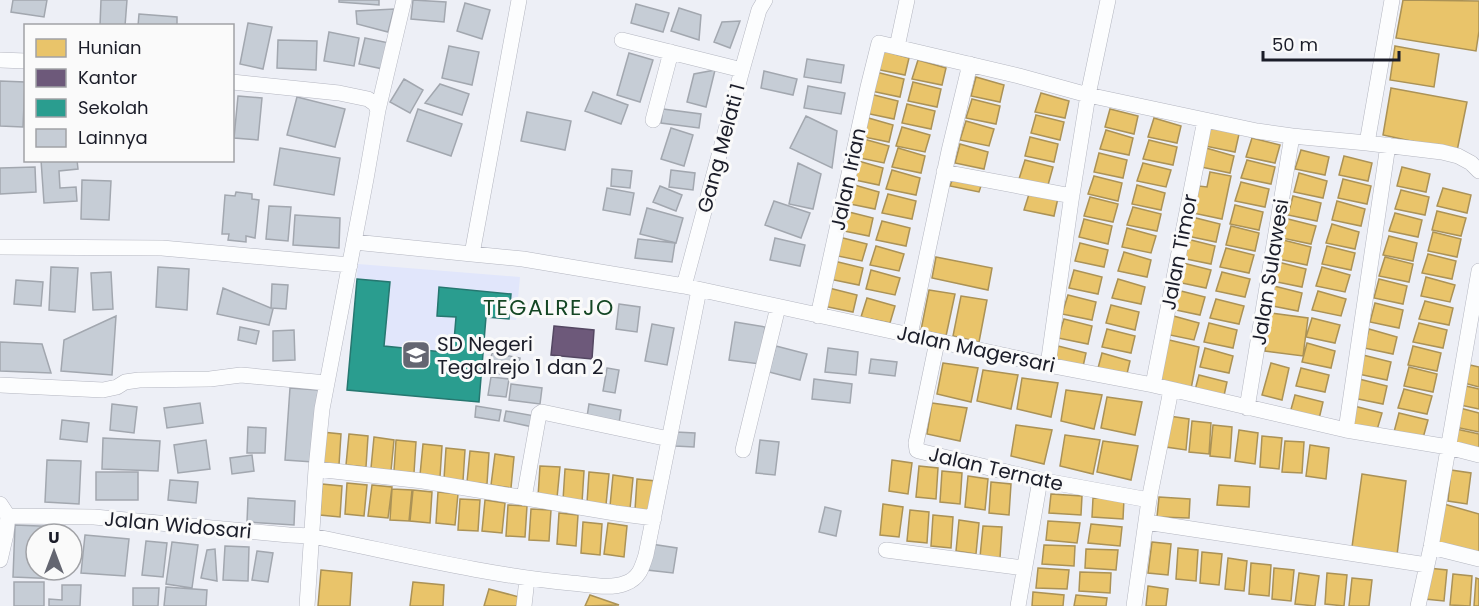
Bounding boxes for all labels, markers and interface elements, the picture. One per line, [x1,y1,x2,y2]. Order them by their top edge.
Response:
legend [24,24,234,162]
scale bar [1263,24,1400,62]
text: 50 m [1272,32,1318,57]
text: Hunian [78,35,142,60]
text: Kantor [78,65,138,90]
street label: Gang Melati 1 [690,80,752,216]
text: Sekolah [78,95,149,120]
text: Lainnya [78,125,148,150]
street label: Jalan Irian [823,125,873,233]
street label: Jalan Timor [1154,192,1204,312]
street label: Jalan Sulawesi [1245,197,1295,347]
district label: TEGALREJO [483,292,615,323]
street label: Jalan Magersari [894,319,1058,379]
place label: SD Negeri Tegalrejo 1 dan 2 [437,330,604,381]
school or university icon: SD Negeri Tegalrejo 1 dan 2 [400,339,432,371]
street label: Jalan Ternate [926,440,1066,498]
street label: Jalan Widosari [103,505,253,545]
north arrow [24,522,84,582]
text: U [48,526,60,549]

